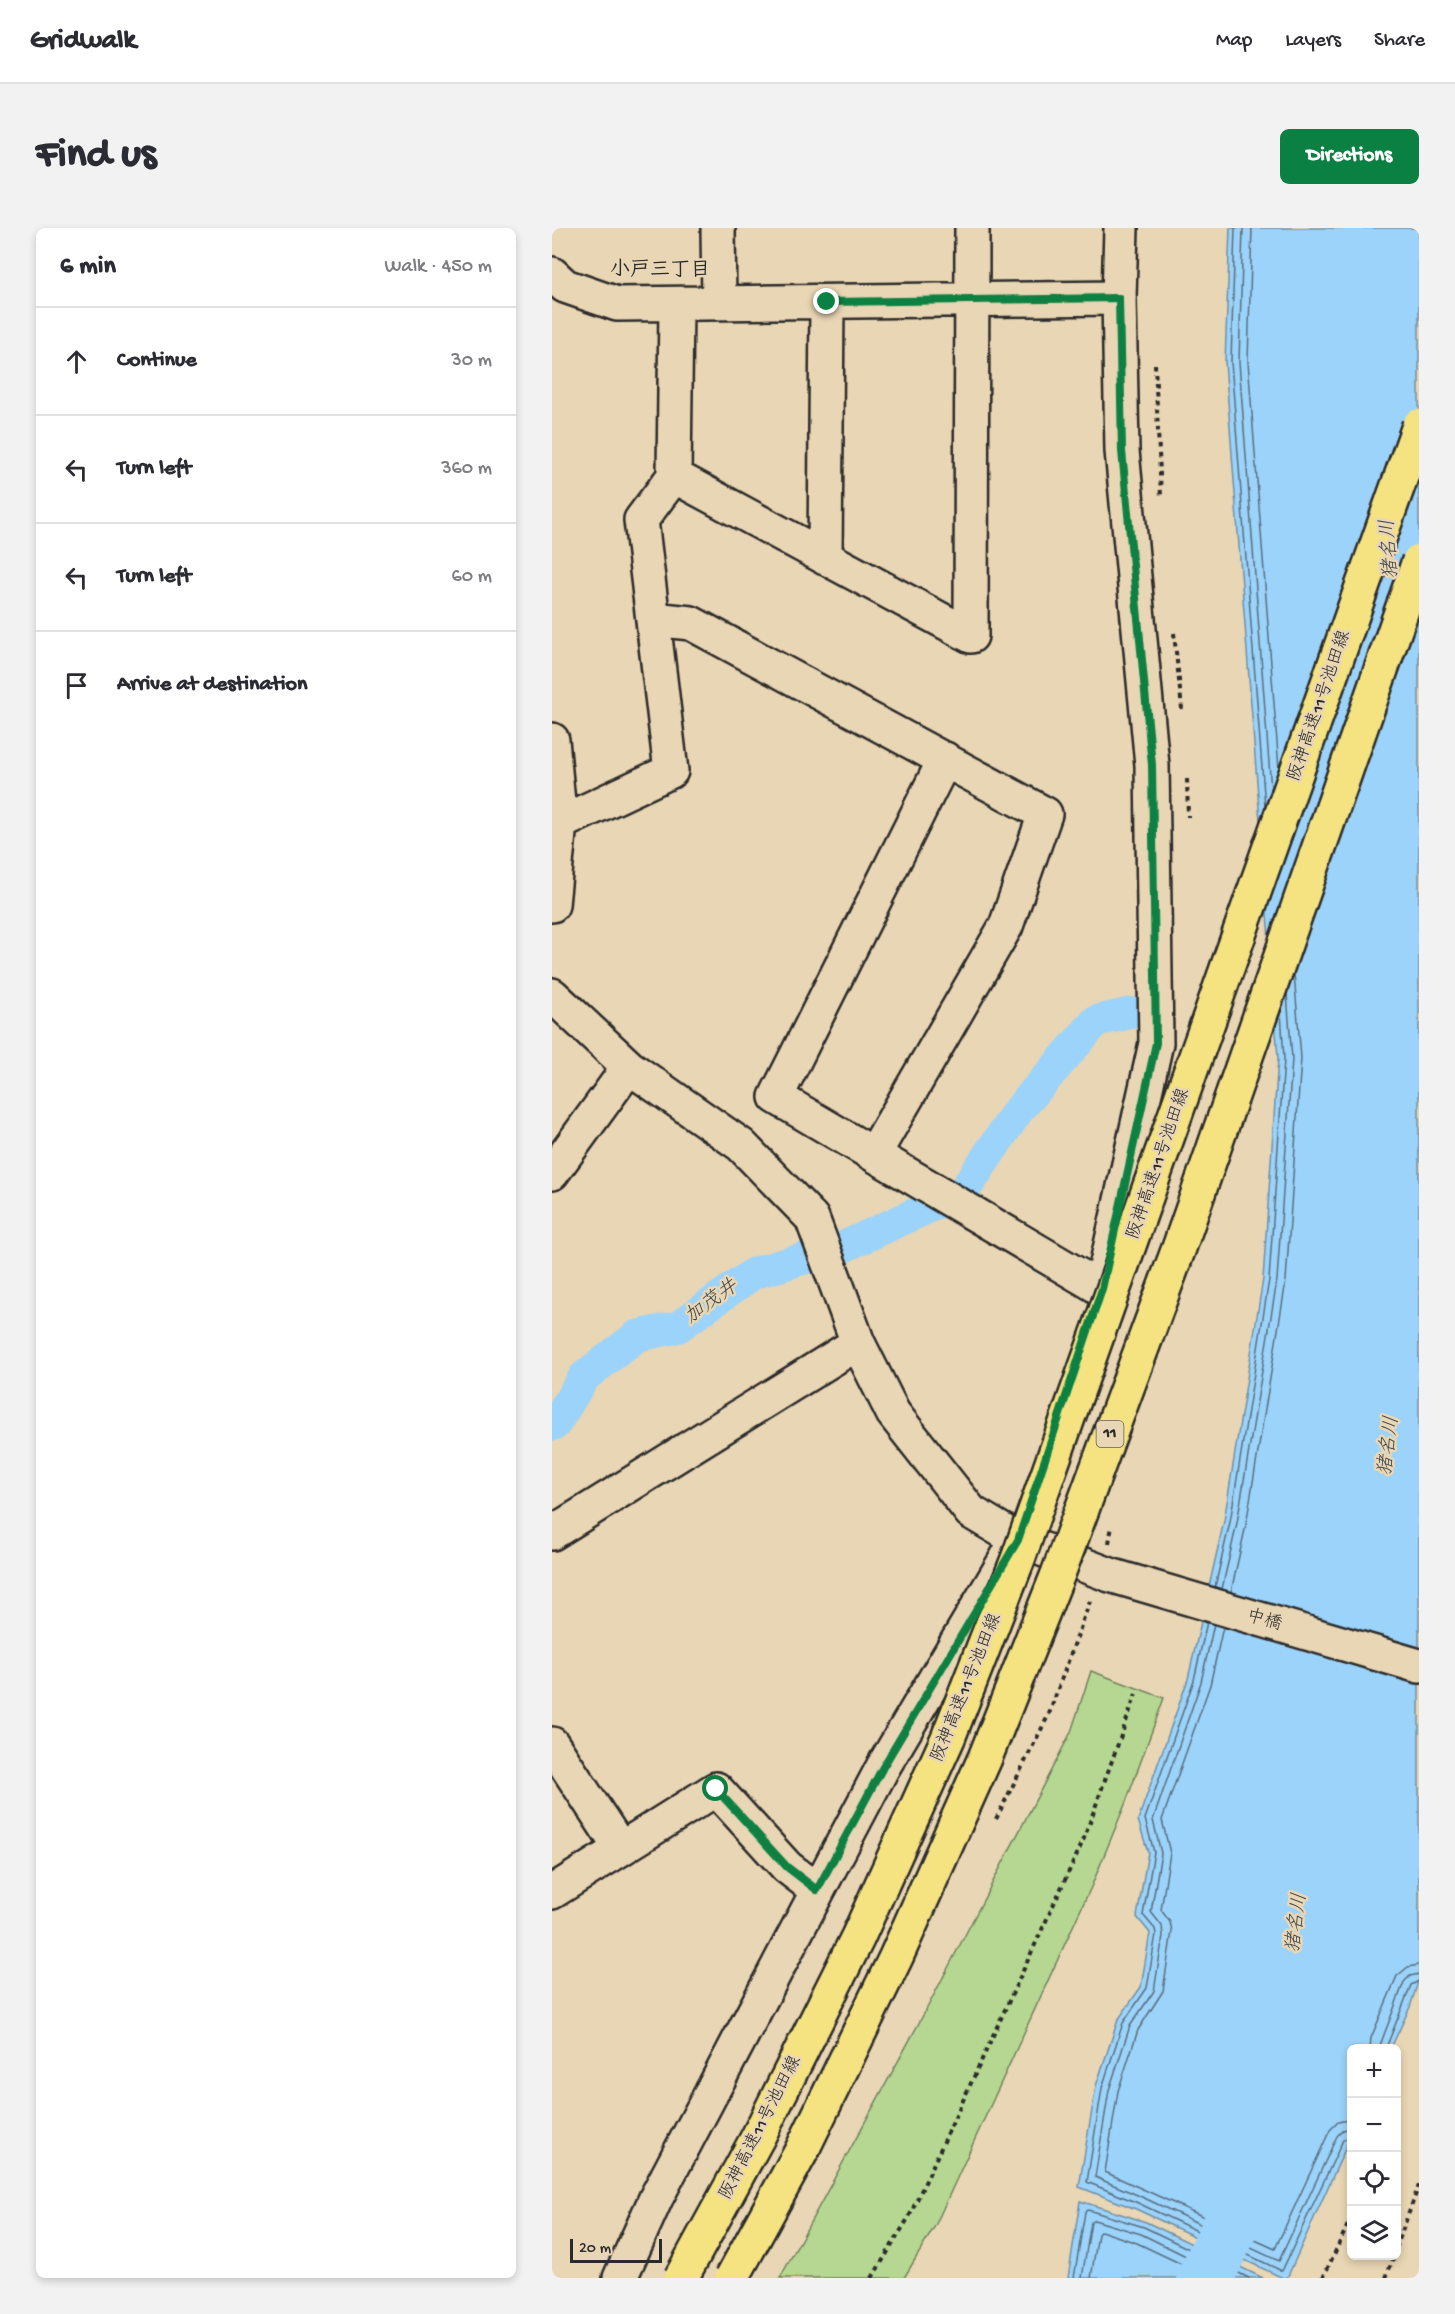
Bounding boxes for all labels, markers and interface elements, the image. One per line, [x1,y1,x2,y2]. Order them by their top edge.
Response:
text: Gridwalk [30,25,136,58]
text: Map [1216,29,1252,54]
text: Layers [1285,29,1341,54]
text: Share [1374,29,1425,54]
button: Directions [1280,129,1419,184]
text: Find us [36,132,156,181]
text: 6 min [60,252,116,283]
text: Walk · 450 m [385,256,492,279]
district label: 小戸三丁目 [610,258,710,283]
route end [813,288,839,314]
icon: ahead [60,345,93,378]
text: Continue [117,348,197,374]
text: 30 m [451,350,492,373]
icon: left [60,453,93,486]
text: Turn left [117,456,191,482]
text: 360 m [441,458,492,481]
water label: 猪名川 [1376,518,1405,580]
icon: left [60,561,93,594]
text: Turn left [117,564,191,590]
text: 60 m [452,566,492,589]
street label: 阪神高速11号池田線 [1283,627,1356,784]
icon: arrive [60,669,93,702]
text: Arrive at destination [117,672,307,698]
street label: 阪神高速11号池田線 [1122,1085,1195,1242]
water label: 加茂井 [680,1274,744,1330]
water label: 猪名川 [1374,1415,1405,1477]
road number: 11 [1096,1421,1124,1447]
street label: 中橋 [1244,1605,1284,1636]
street label: 阪神高速11号池田線 [927,1610,1006,1765]
route start [702,1775,728,1801]
water label: 猪名川 [1282,1892,1313,1954]
map controls [1347,2044,1401,2260]
button: + [1347,2044,1401,2098]
street label: 阪神高速11号池田線 [715,2052,806,2203]
button: − [1347,2098,1401,2152]
button: locate [1347,2152,1401,2206]
button: layers [1347,2206,1401,2260]
scale bar [570,2236,662,2264]
text: 20 m [579,2240,611,2259]

